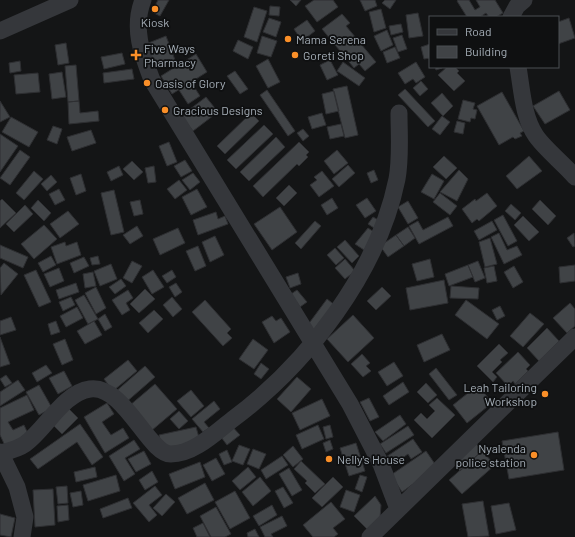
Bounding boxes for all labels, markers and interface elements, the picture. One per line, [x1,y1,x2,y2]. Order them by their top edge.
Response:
marker: Kiosk [150,4,160,14]
place label: Kiosk [141,15,169,29]
legend [429,16,559,68]
text: Road [465,24,492,38]
place label: Mama Serena [296,32,366,46]
marker: Mama Serena [283,34,293,44]
place label: Five Ways Pharmacy [144,41,196,69]
text: Building [465,44,507,58]
place label: Goreti Shop [303,48,364,62]
marker: Five Ways Pharmacy [131,50,141,60]
marker: Goreti Shop [290,50,300,60]
place label: Oasis of Glory [155,76,226,90]
marker: Oasis of Glory [142,78,152,88]
place label: Gracious Designs [173,103,263,117]
marker: Gracious Designs [160,105,170,115]
place label: Leah Tailoring Workshop [463,380,537,408]
marker: Leah Tailoring Workshop [540,389,550,399]
place label: Nyalenda police station [455,441,526,469]
marker: Nyalenda police station [529,450,539,460]
place label: Nelly's House [337,452,405,466]
marker: Nelly's House [324,454,334,464]

